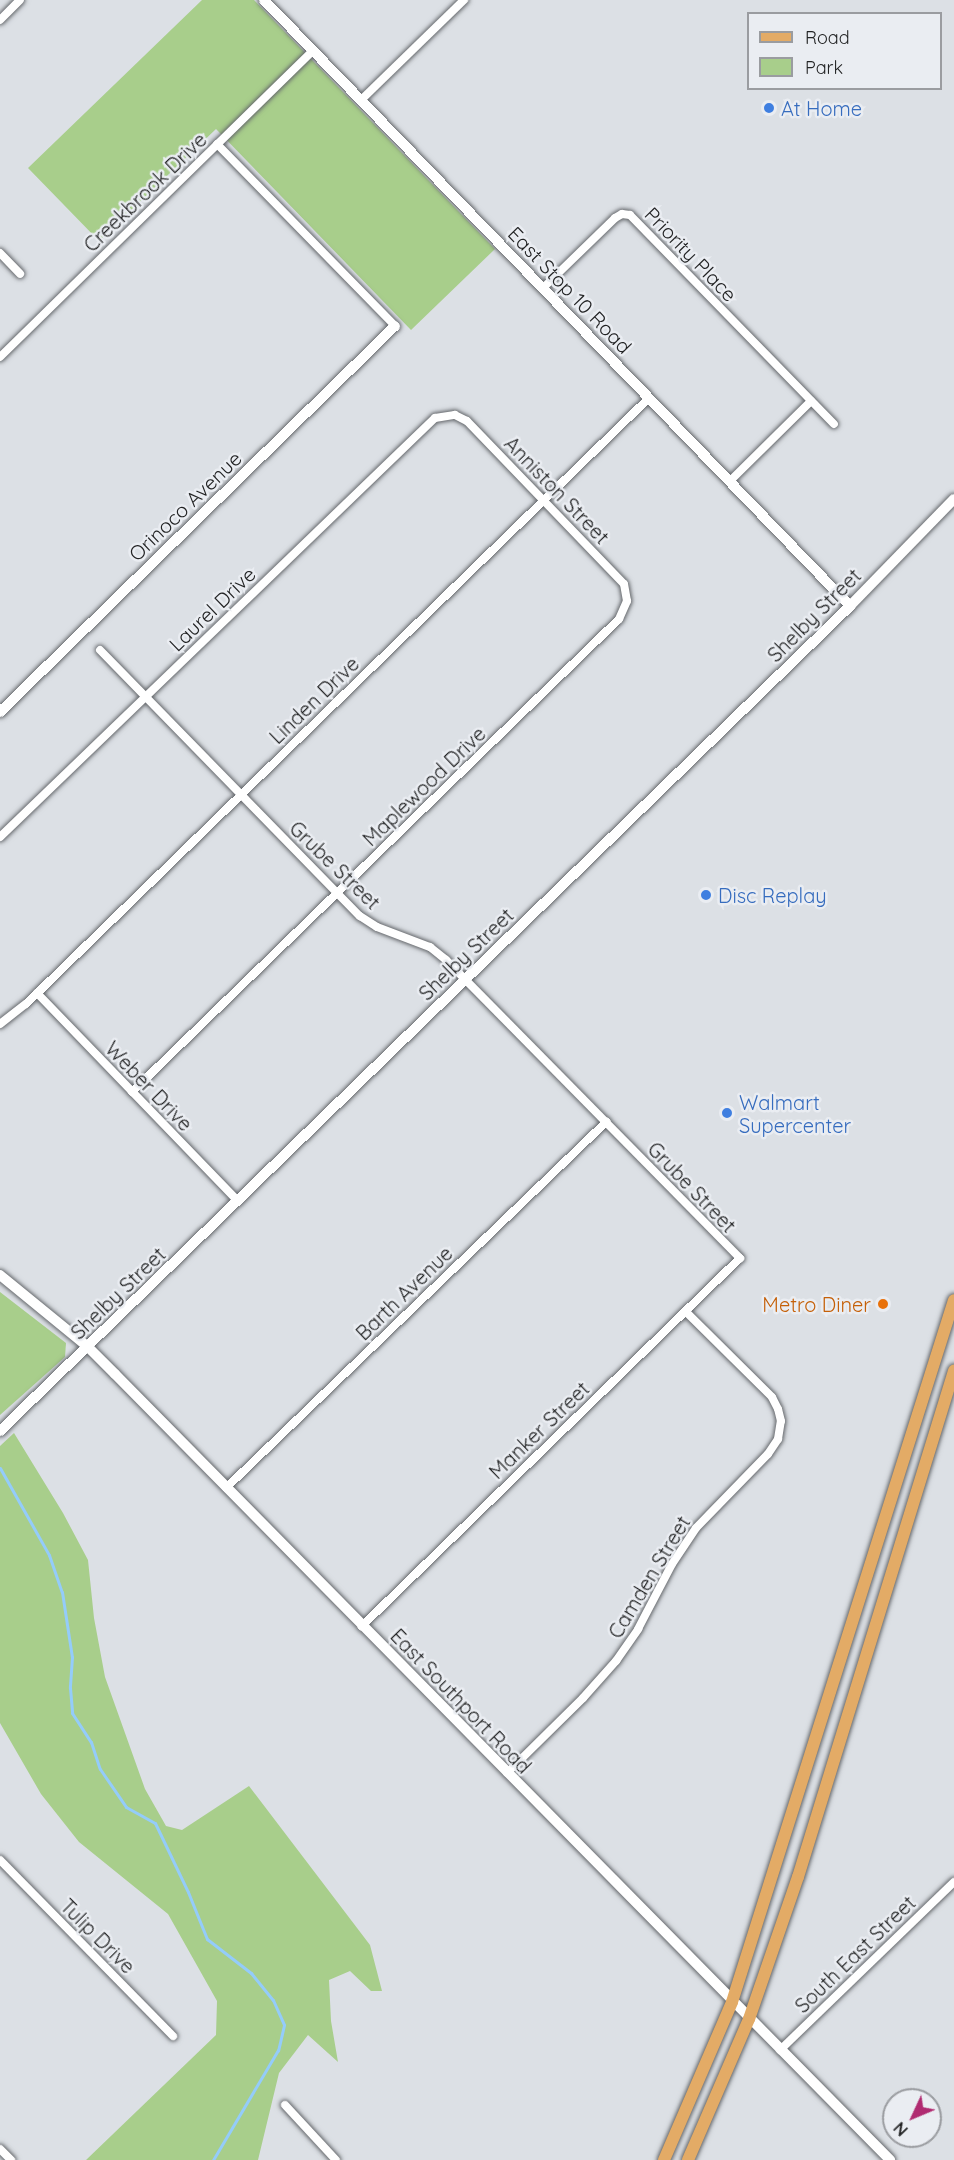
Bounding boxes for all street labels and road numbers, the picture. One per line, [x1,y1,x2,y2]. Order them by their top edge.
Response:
street label: Creekbrook Drive [79,127,211,257]
street label: Priority Place [640,202,742,306]
street label: East Stop 10 Road [503,222,637,358]
street label: Anniston Street [500,431,614,549]
street label: Orinoco Avenue [124,446,246,566]
street label: Laurel Drive [164,562,260,656]
street label: Shelby Street [762,563,866,667]
street label: Linden Drive [264,651,364,749]
street label: Maplewood Drive [358,721,490,851]
street label: Grube Street [285,816,385,914]
street label: Shelby Street [414,903,518,1005]
street label: Weber Drive [100,1036,198,1136]
street label: Grube Street [643,1137,741,1237]
street label: Barth Avenue [351,1241,457,1345]
street label: Shelby Street [66,1242,170,1344]
street label: Manker Street [484,1376,594,1484]
street label: Camden Street [603,1511,695,1643]
street label: East Southport Road [386,1624,536,1778]
street label: South East Street [790,1890,920,2018]
street label: Tulip Drive [56,1894,140,1978]

